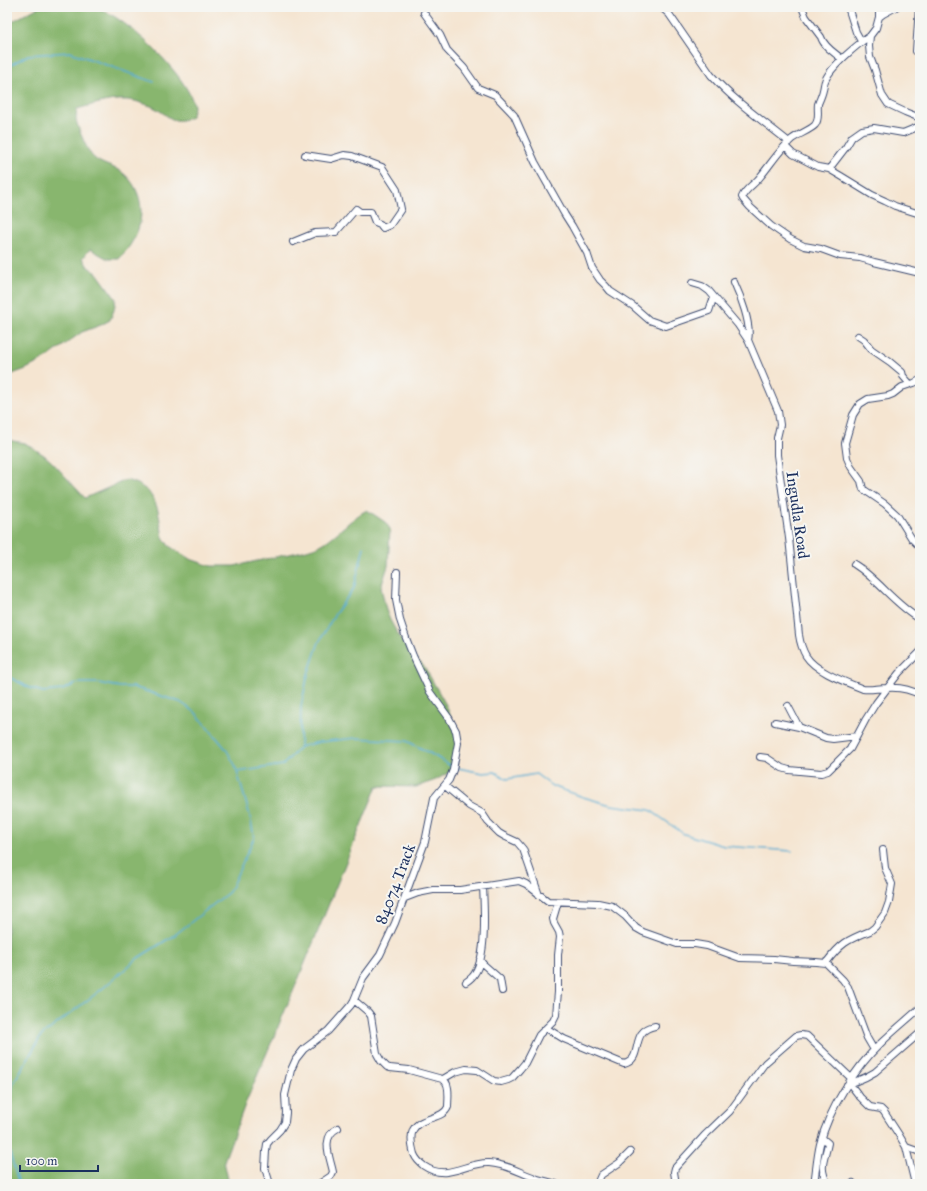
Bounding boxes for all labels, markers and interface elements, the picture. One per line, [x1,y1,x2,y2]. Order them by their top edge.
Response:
street label: Ingudla Road [781,470,814,560]
street label: 84074 Track [371,840,419,927]
scale bar [20,1147,98,1173]
text: 100 m [26,1154,57,1168]

